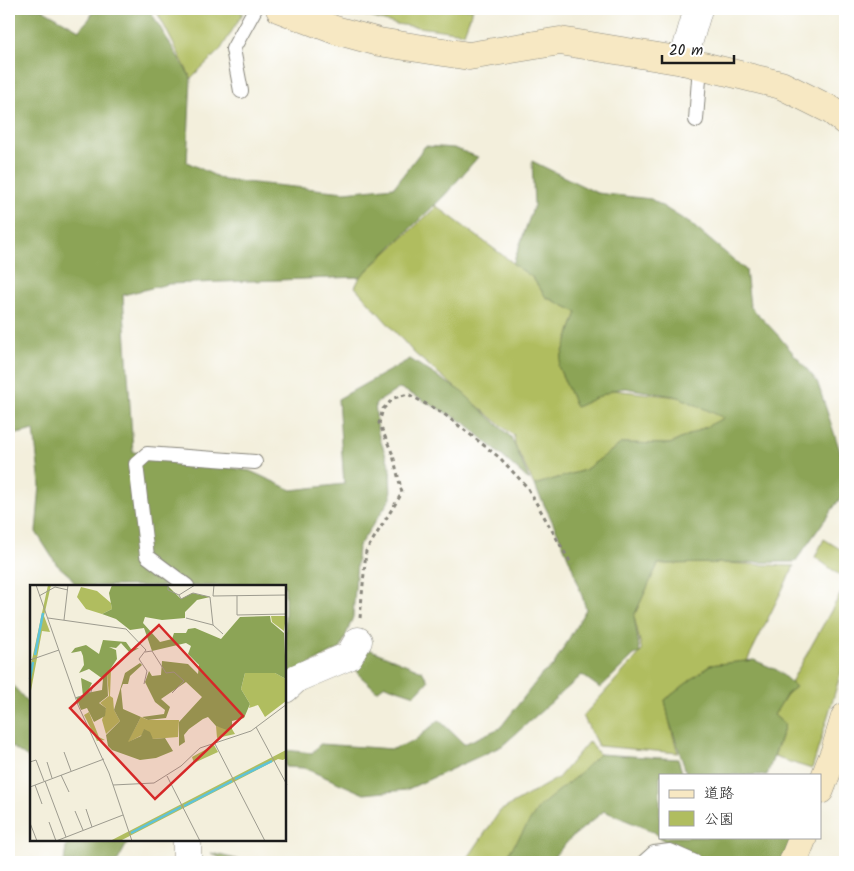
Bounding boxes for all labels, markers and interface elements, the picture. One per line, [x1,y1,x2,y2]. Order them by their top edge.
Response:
scale bar [662,32,734,64]
text: 20 m [669,39,703,63]
inset map [30,585,286,841]
legend [659,774,822,838]
text: 道路 [704,782,734,806]
text: 公園 [704,808,734,832]

